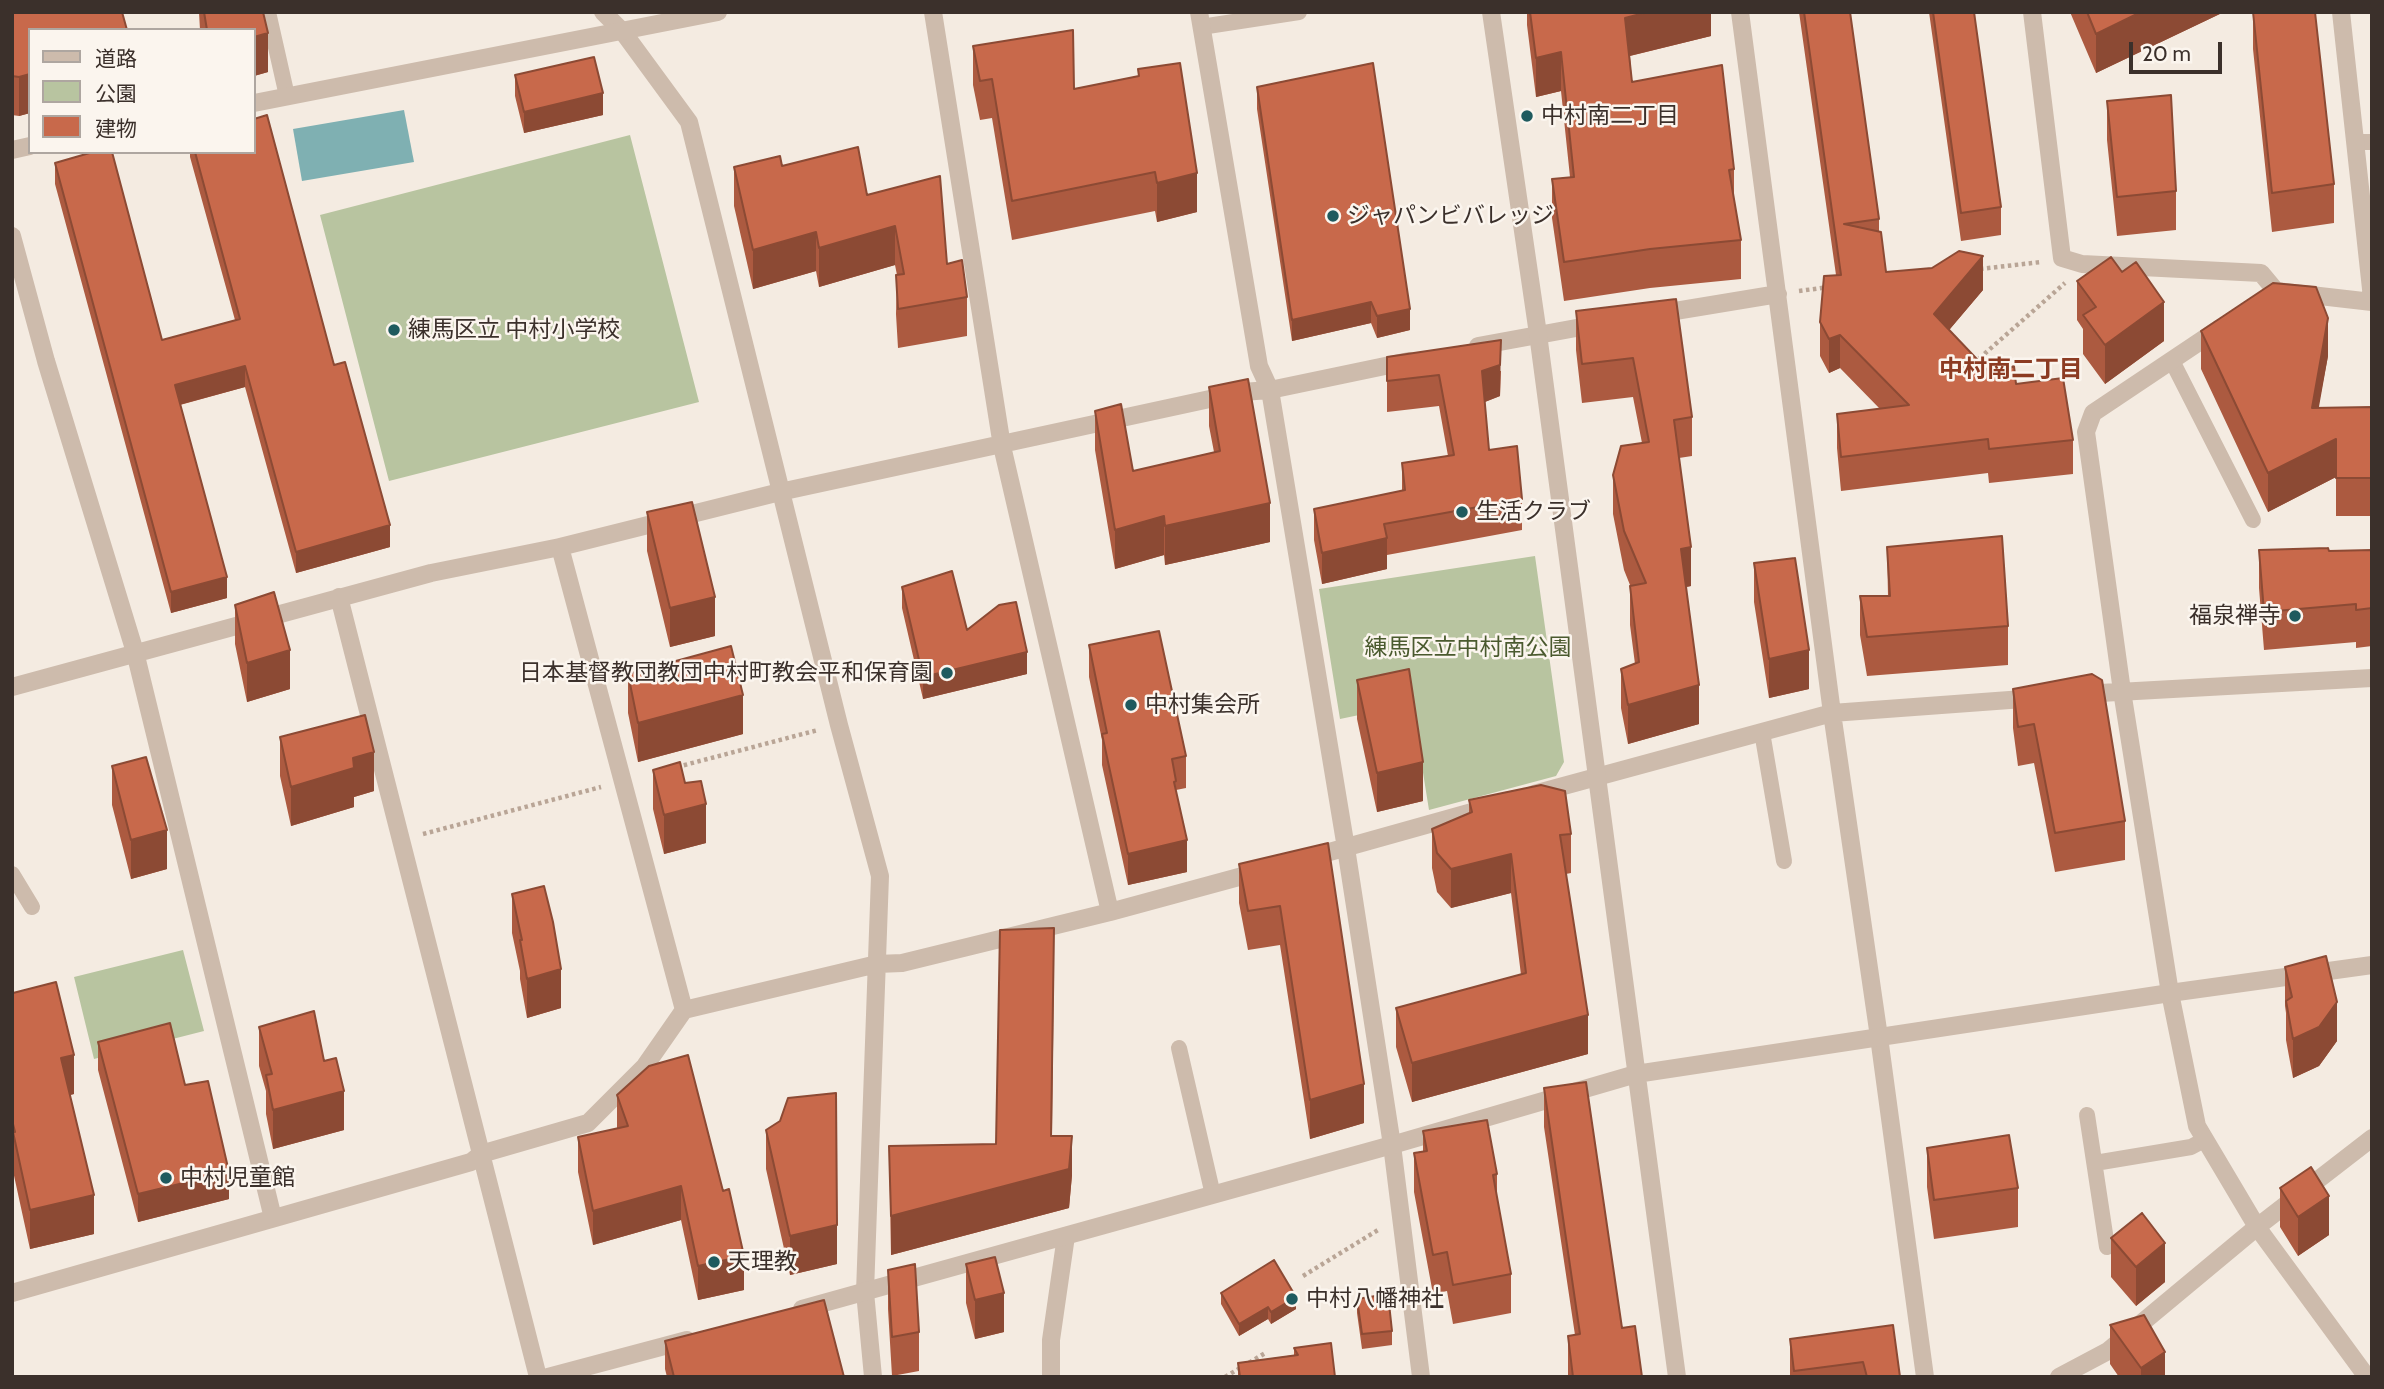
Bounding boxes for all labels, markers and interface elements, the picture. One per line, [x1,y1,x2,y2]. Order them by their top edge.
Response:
legend [28,28,256,154]
scale bar [2132,28,2225,72]
text: 20 m [2142,41,2191,66]
text: 道路 [95,46,137,71]
text: 公園 [95,81,137,106]
place label: 中村南二丁目 [1541,102,1679,130]
marker: 中村南二丁目 [1519,108,1535,124]
text: 建物 [95,116,137,141]
place label: ジャパンビバレッジ [1347,202,1554,230]
marker: ジャパンビバレッジ [1325,208,1341,224]
place label: 練馬区立 中村小学校 [408,316,620,344]
marker: 練馬区立 中村小学校 [386,322,402,338]
district label: 中村南二丁目 [1939,356,2083,384]
place label: 生活クラブ [1476,498,1591,526]
marker: 生活クラブ [1454,504,1470,520]
place label: 福泉禅寺 [2189,602,2281,630]
marker: 福泉禅寺 [2287,608,2303,624]
park label: 練馬区立中村南公園 [1365,634,1571,662]
place label: 日本基督教団教団中村町教会平和保育園 [519,659,933,687]
marker: 日本基督教団教団中村町教会平和保育園 [939,665,955,681]
place label: 中村集会所 [1145,691,1260,719]
marker: 中村集会所 [1123,697,1139,713]
place label: 中村児童館 [180,1164,295,1192]
marker: 中村児童館 [158,1170,174,1186]
place label: 天理教 [728,1248,797,1276]
marker: 天理教 [706,1254,722,1270]
place label: 中村八幡神社 [1306,1285,1444,1313]
marker: 中村八幡神社 [1284,1291,1300,1307]

